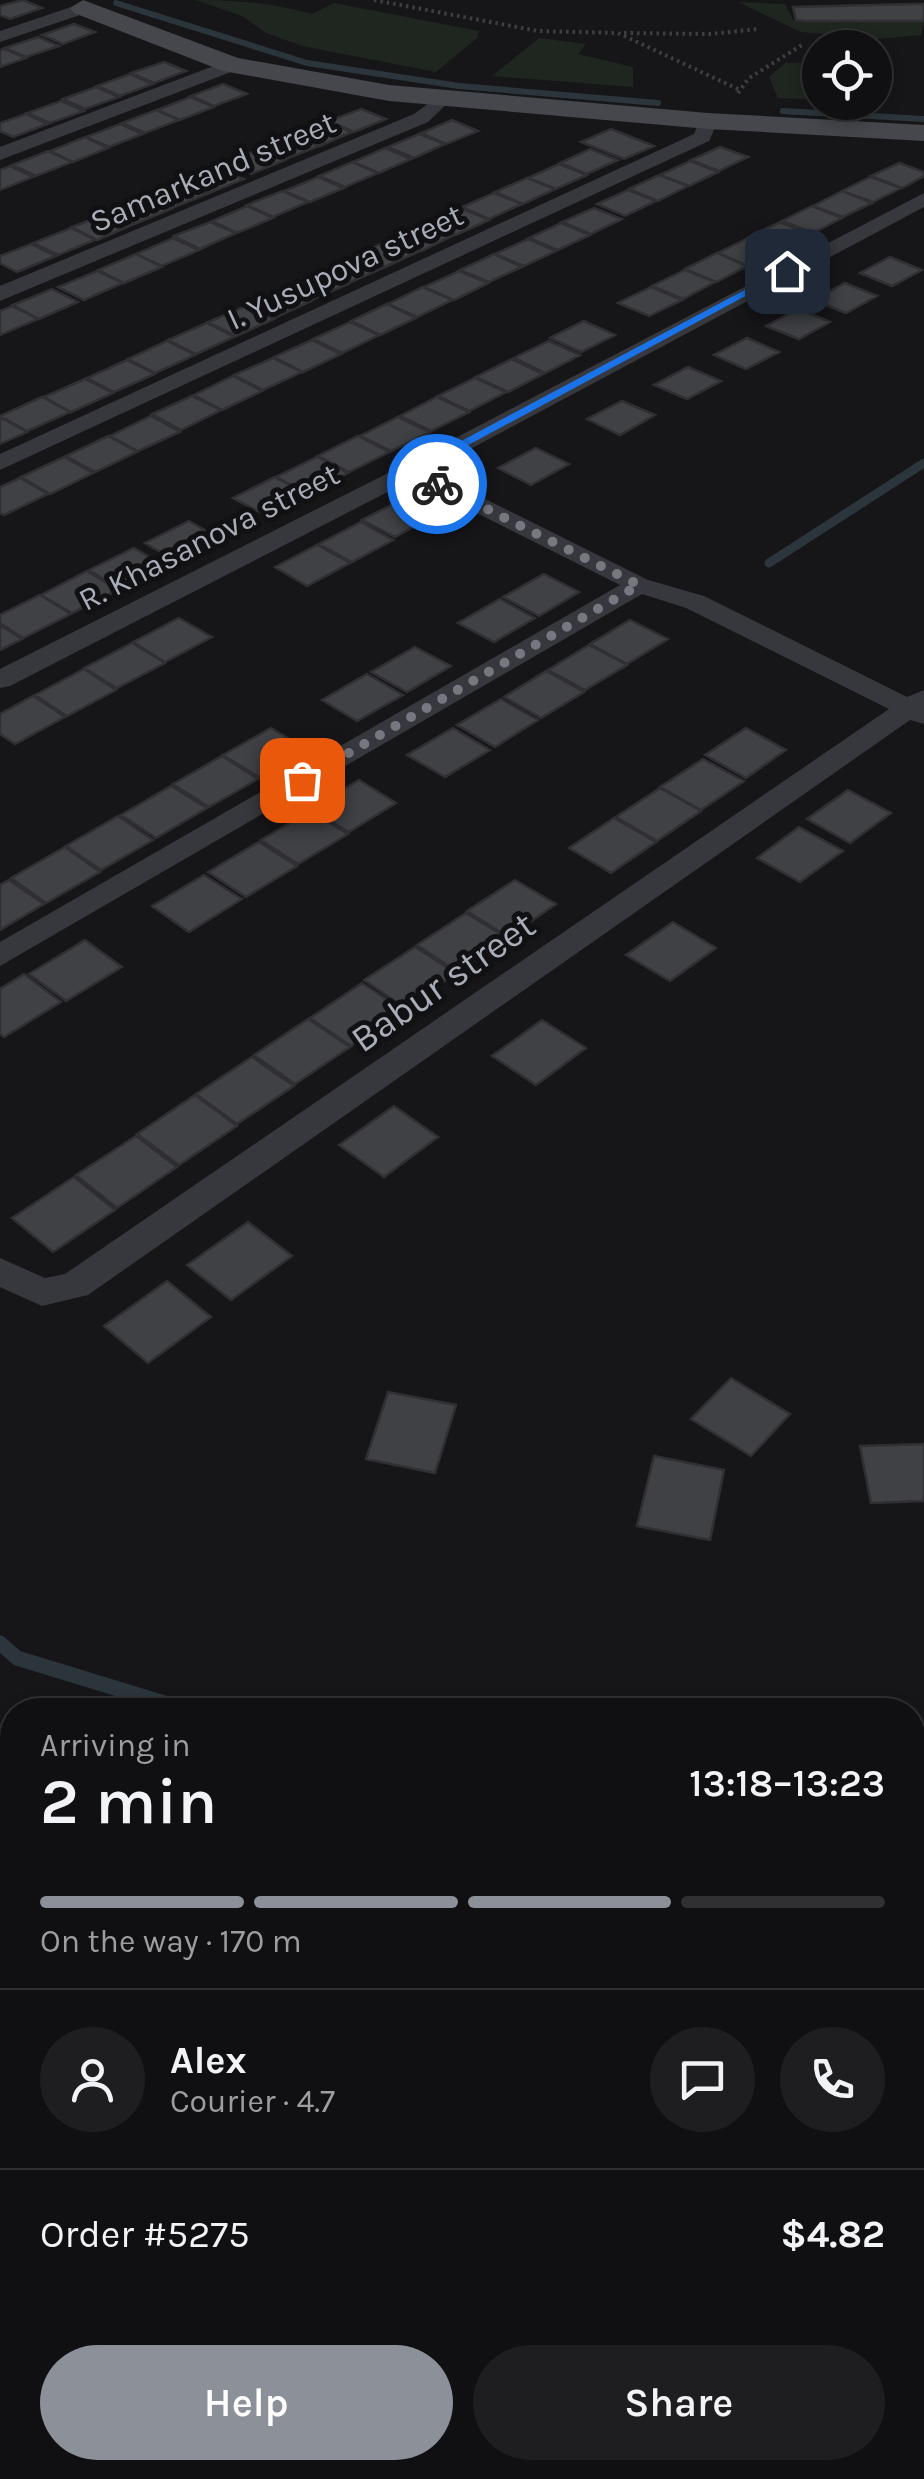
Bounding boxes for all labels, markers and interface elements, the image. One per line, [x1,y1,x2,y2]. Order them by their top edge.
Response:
map controls [802,30,892,120]
button: locate [802,30,892,120]
street label: Samarkand street [85,104,341,240]
street label: I. Yusupova street [221,196,469,338]
pin [745,229,830,314]
icon: home [760,244,815,299]
courier [387,434,487,534]
street label: R. Khasanova street [73,455,345,619]
icon: bike [410,457,465,512]
pin [260,738,345,823]
icon: bag [275,753,330,808]
street label: Babur street [342,902,544,1062]
text: Arriving in [40,1727,191,1764]
text: 13:18–13:23 [689,1761,885,1806]
text: 2 min [40,1763,217,1839]
text: On the way · 170 m [40,1923,302,1960]
button: person [40,2027,145,2132]
button: chat [650,2027,755,2132]
button: phone [780,2027,885,2132]
text: Alex [170,2038,247,2083]
text: Courier · 4.7 [170,2083,335,2120]
text: Order #5275 [40,2212,250,2257]
text: $4.82 [780,2212,885,2257]
button: Help [40,2345,453,2460]
button: Share [473,2345,885,2460]

